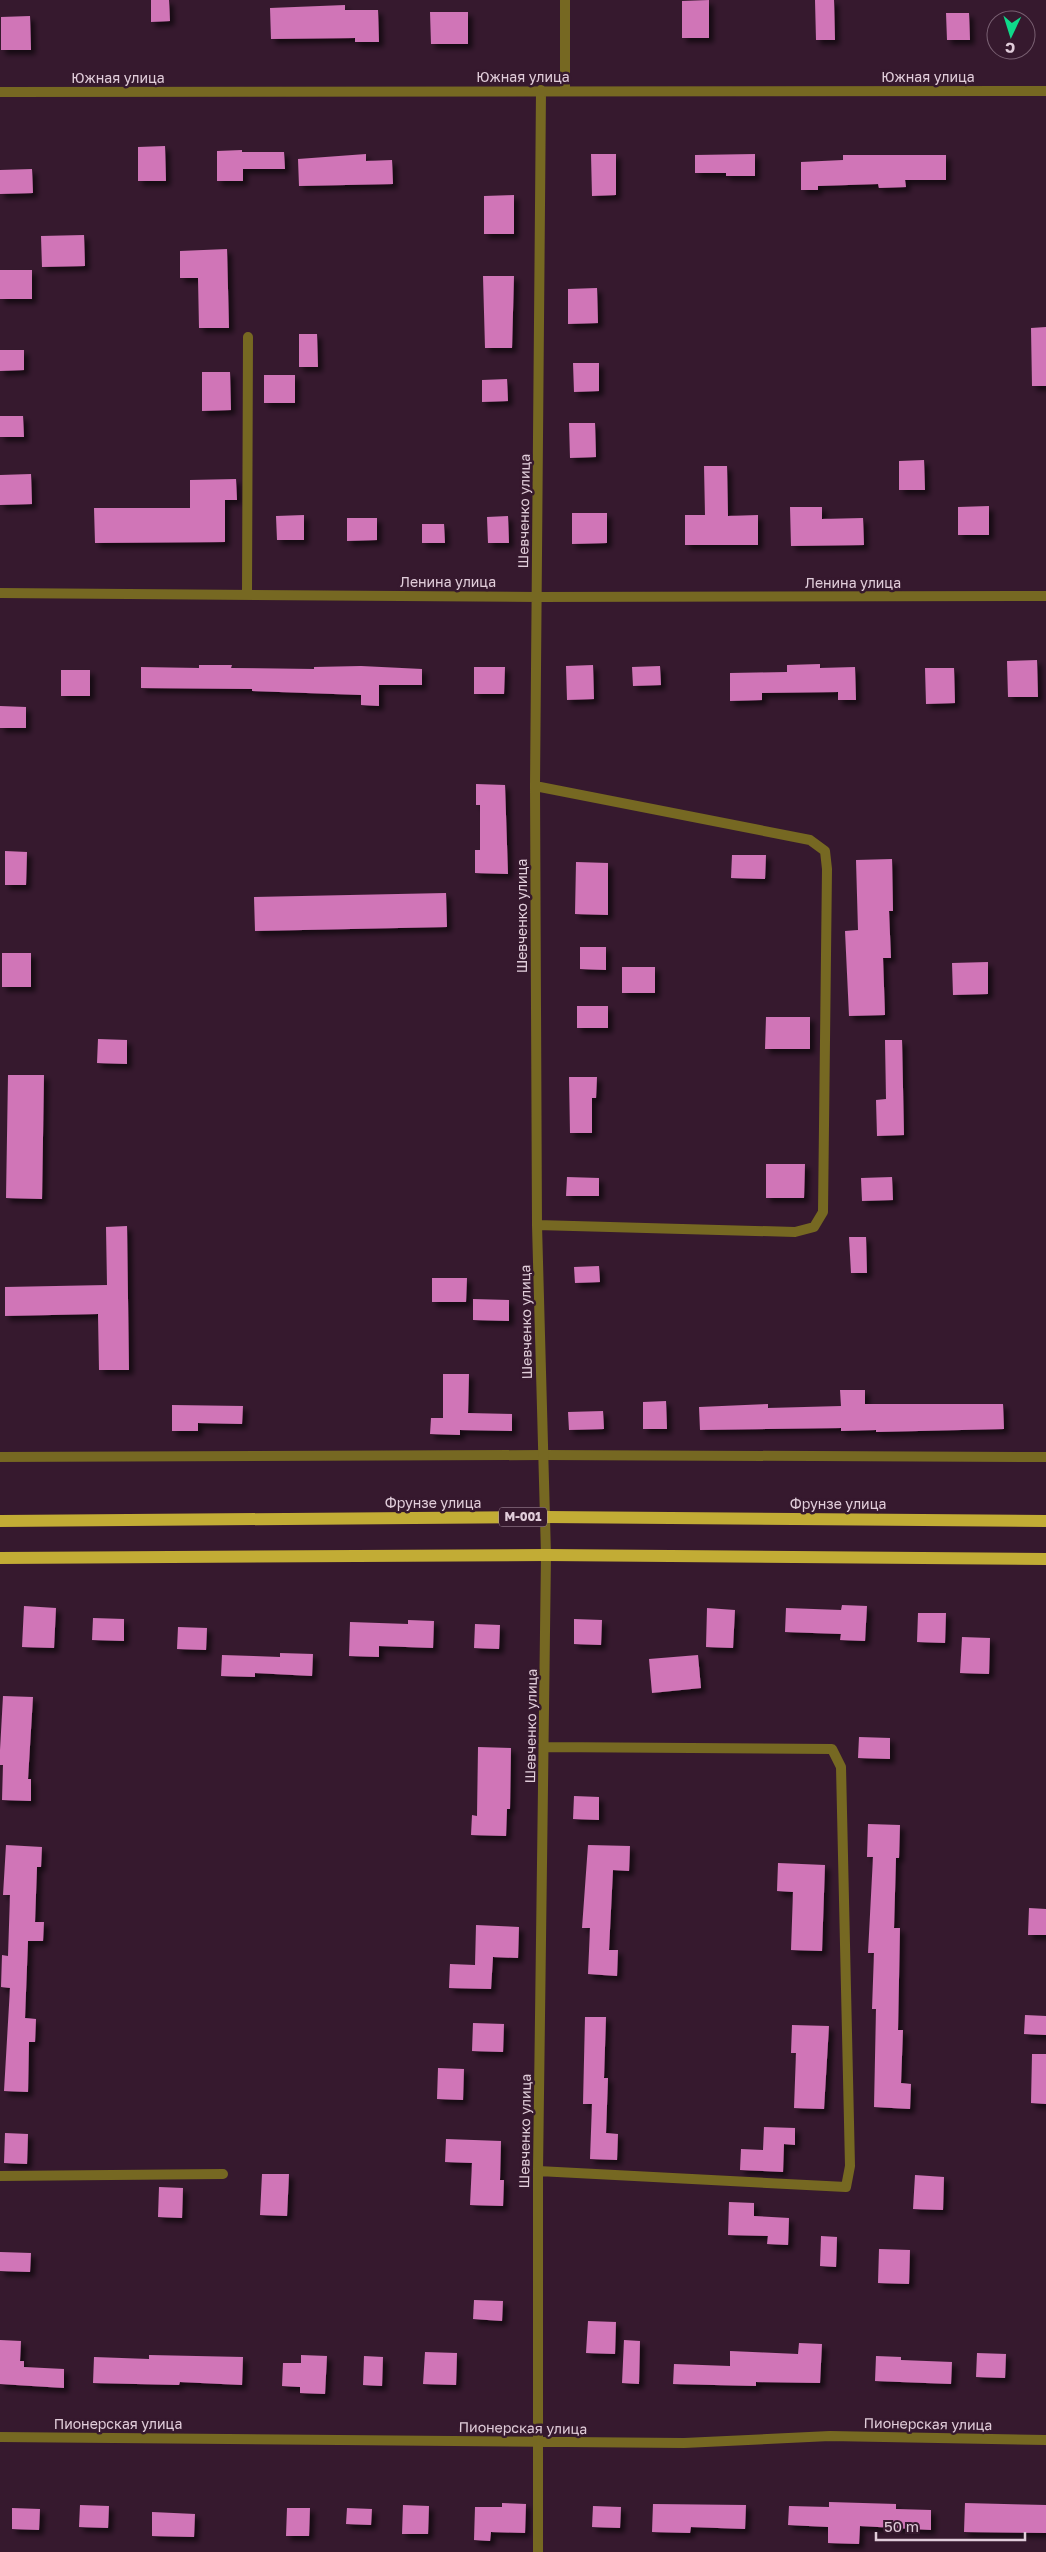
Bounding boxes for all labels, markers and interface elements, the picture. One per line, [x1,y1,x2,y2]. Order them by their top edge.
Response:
north arrow [986,10,1036,60]
text: С [1004,40,1016,57]
street label: Южная улица [476,68,570,85]
street label: Южная улица [881,68,975,85]
street label: Южная улица [71,69,165,86]
street label: Шевченко улица [514,453,533,568]
street label: Ленина улица [400,573,496,590]
street label: Ленина улица [805,574,901,591]
street label: Шевченко улица [513,859,530,973]
street label: Шевченко улица [516,1265,535,1380]
street label: Фрунзе улица [385,1494,481,1511]
street label: Фрунзе улица [790,1495,886,1512]
road number: M-001 [499,1508,547,1526]
street label: Шевченко улица [521,1668,540,1783]
street label: Шевченко улица [515,2073,534,2188]
street label: Пионерская улица [864,2414,992,2433]
street label: Пионерская улица [54,2415,182,2432]
street label: Пионерская улица [459,2418,587,2437]
scale bar [876,2510,1025,2542]
text: 50 m [884,2517,919,2535]

